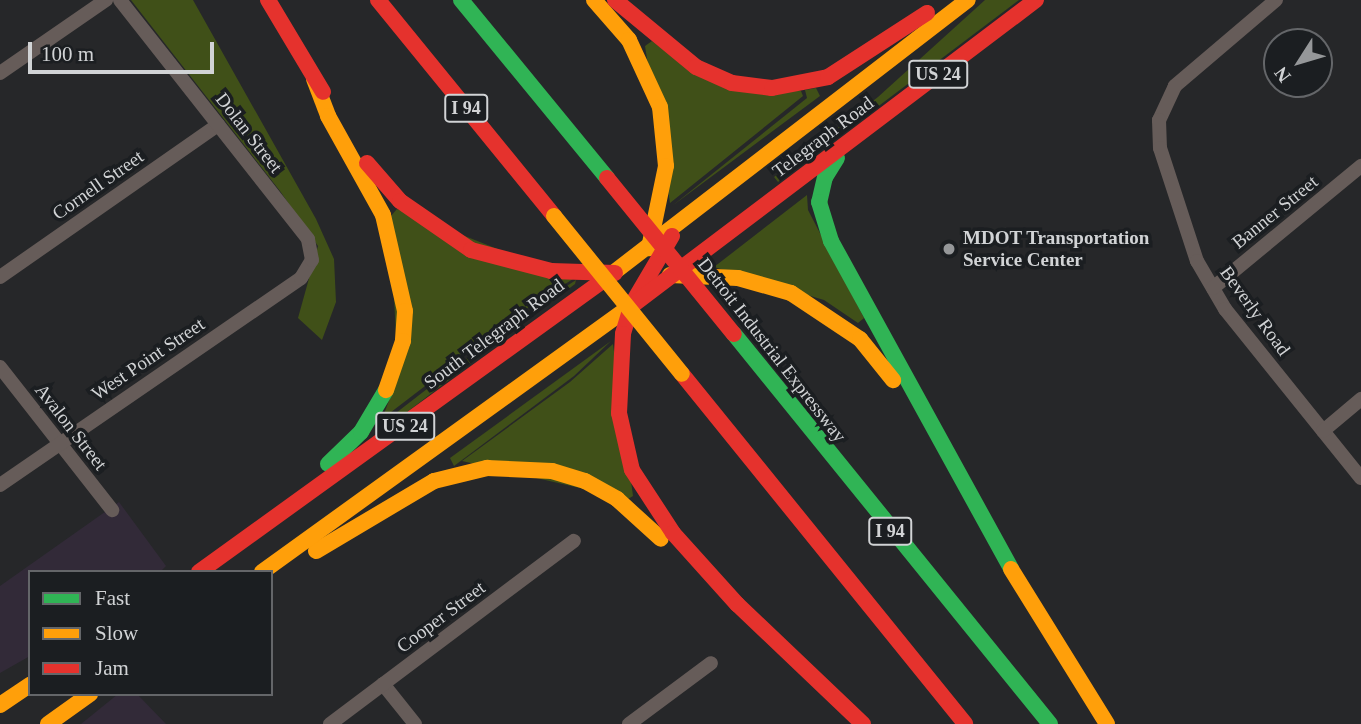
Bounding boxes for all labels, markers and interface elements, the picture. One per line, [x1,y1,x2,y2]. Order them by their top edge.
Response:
scale bar [32,28,217,72]
north arrow [1263,28,1333,98]
text: 100 m [41,42,94,66]
road number: US 24 [906,60,970,88]
text: N [1270,63,1295,87]
street label: Dolan Street [211,88,287,178]
street label: Telegraph Road [768,92,878,182]
road number: I 94 [443,94,489,122]
street label: Cornell Street [48,145,148,225]
street label: Banner Street [1227,170,1323,254]
place label: MDOT Transportation Service Center [963,227,1150,271]
marker: MDOT Transportation Service Center [941,241,957,257]
street label: Detroit Industrial Expressway [693,253,851,447]
street label: Beverly Road [1215,262,1295,360]
street label: South Telegraph Road [419,274,569,394]
street label: West Point Street [87,313,209,405]
street label: Avalon Street [30,379,112,475]
road number: US 24 [374,412,436,440]
road number: I 94 [867,516,913,546]
legend [28,570,273,696]
street label: Cooper Street [392,576,490,658]
text: Fast [95,586,130,610]
text: Slow [95,621,138,645]
text: Jam [95,656,129,680]

